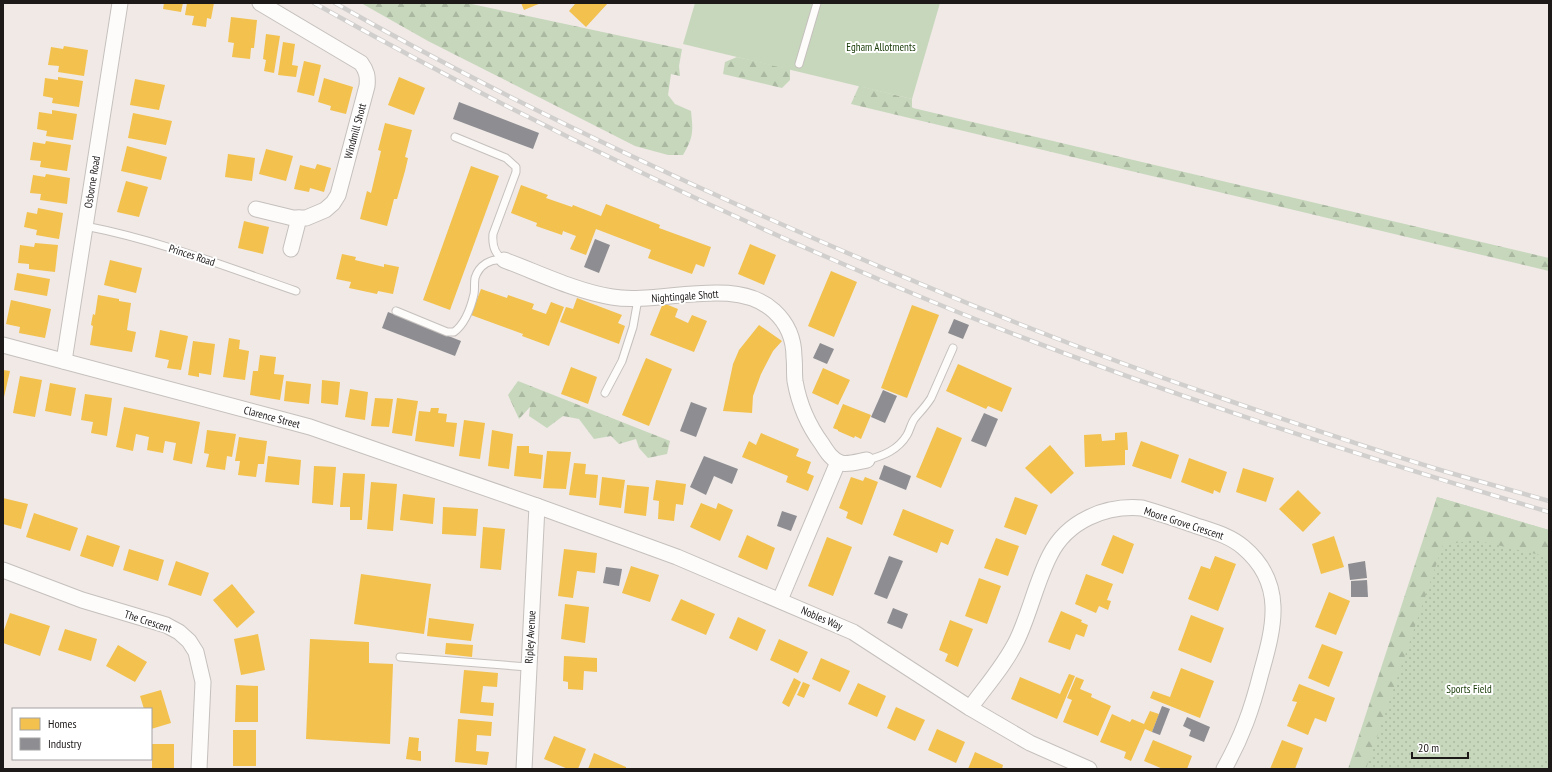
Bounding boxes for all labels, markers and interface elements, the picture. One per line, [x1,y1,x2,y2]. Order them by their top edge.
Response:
park label: Egham Allotments [846,40,916,54]
street label: Windmill Shott [341,102,369,160]
street label: Osborne Road [81,155,103,209]
street label: Princes Road [167,241,217,269]
street label: Nightingale Shott [651,287,719,305]
street label: Clarence Street [242,403,302,431]
street label: Moore Grove Crescent [1142,504,1226,542]
street label: Nobles Way [799,603,846,633]
street label: The Crescent [123,607,173,635]
street label: Ripley Avenue [522,610,538,664]
park label: Sports Field [1446,682,1492,696]
legend [12,708,152,760]
text: Homes [48,716,76,731]
scale bar [1412,734,1468,760]
text: Industry [48,736,82,751]
text: 20 m [1418,740,1439,755]

